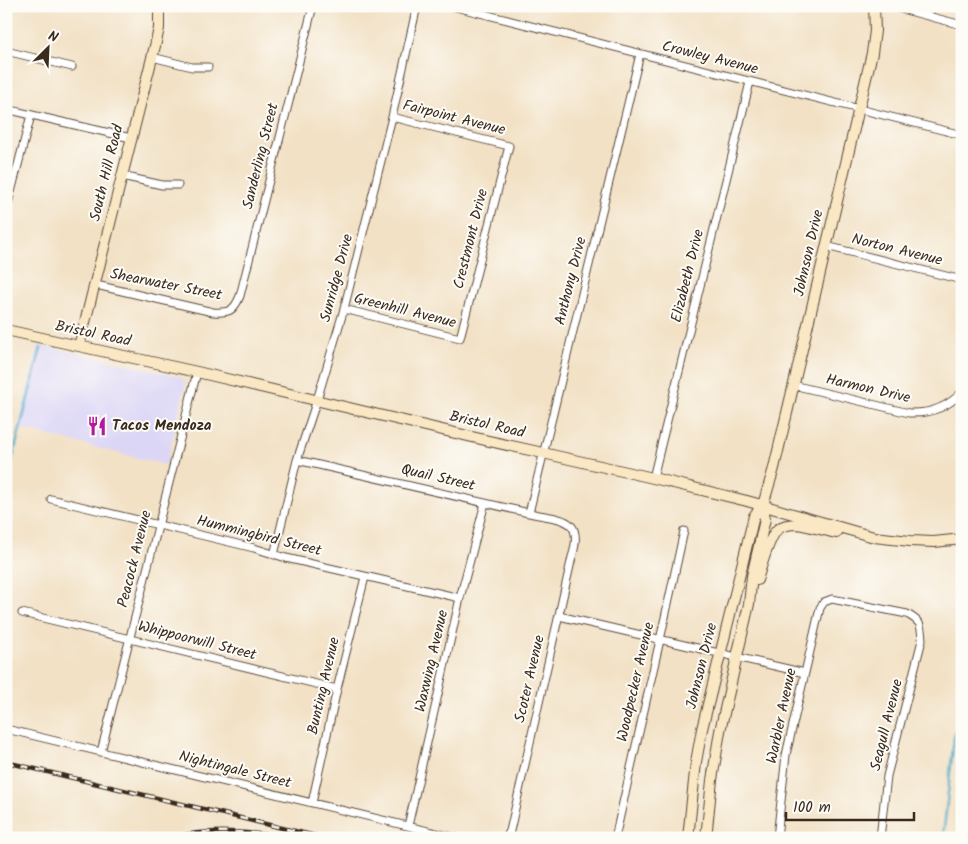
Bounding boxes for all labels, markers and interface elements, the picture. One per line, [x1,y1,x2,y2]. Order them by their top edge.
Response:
north arrow [22,22,72,72]
text: N [44,25,62,49]
street label: Crowley Avenue [659,34,761,82]
street label: Fairpoint Avenue [400,94,508,142]
street label: Sanderling Street [236,100,286,212]
street label: South Hill Road [83,122,131,224]
street label: Crestmont Drive [447,186,495,292]
street label: Johnson Drive [787,207,831,299]
street label: Elizabeth Drive [665,227,711,325]
street label: Norton Avenue [849,227,945,273]
street label: Sunridge Drive [314,231,360,325]
street label: Anthony Drive [548,234,594,328]
street label: Shearwater Street [108,262,224,308]
street label: Greenhill Avenue [351,287,459,335]
street label: Bristol Road [53,314,134,354]
street label: Harmon Drive [823,368,913,410]
street label: Bristol Road [447,405,528,445]
place label: Tacos Mendoza [112,414,212,438]
restaurant icon: Tacos Mendoza [86,415,108,437]
street label: Quail Street [399,458,478,498]
street label: Peacock Avenue [111,508,159,610]
street label: Hummingbird Street [194,509,324,563]
street label: Waxwing Avenue [409,607,455,714]
street label: Whippoorwill Street [135,615,259,667]
street label: Woodpecker Avenue [611,619,662,744]
street label: Johnson Drive [680,620,724,712]
street label: Scoter Avenue [508,633,552,725]
street label: Bunting Avenue [301,635,347,737]
street label: Warbler Avenue [760,666,804,766]
street label: Seagull Avenue [864,676,910,773]
street label: Nightingale Street [176,744,294,796]
scale bar [786,789,913,821]
text: 100 m [793,796,831,820]

